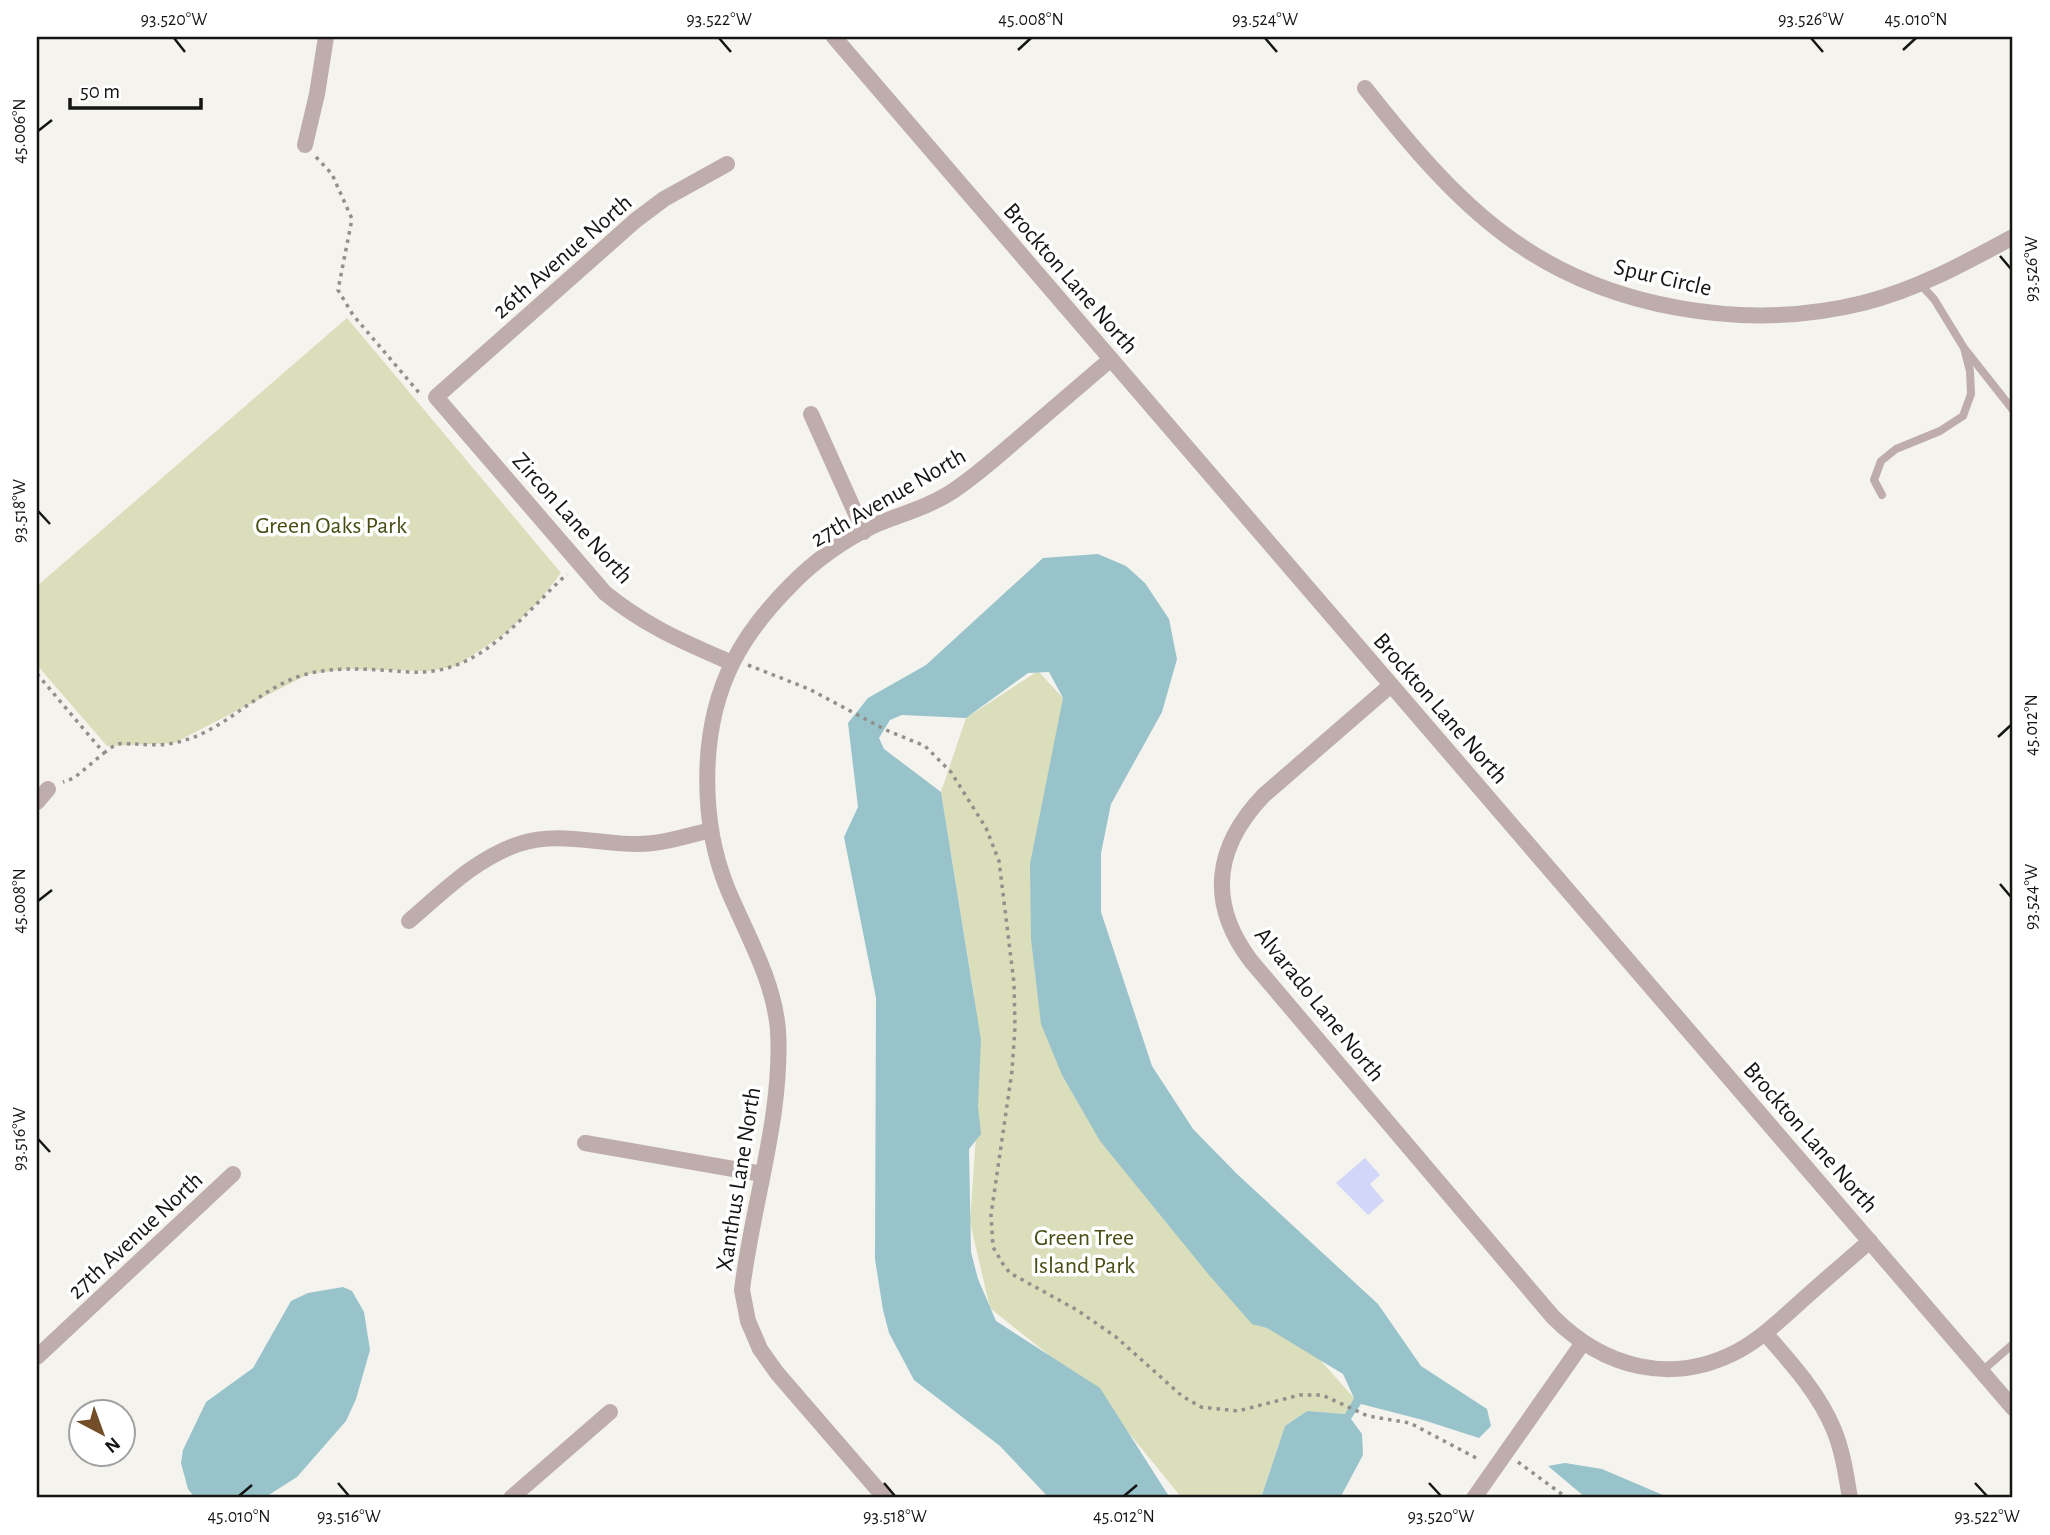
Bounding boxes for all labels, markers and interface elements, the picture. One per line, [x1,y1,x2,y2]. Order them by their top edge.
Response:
text: 93.520°W [141,11,207,29]
text: 93.522°W [686,11,752,29]
text: 45.008°N [998,11,1064,29]
text: 93.524°W [1232,11,1298,29]
text: 93.526°W [1778,11,1844,29]
text: 45.010°N [1884,11,1948,29]
scale bar [70,66,201,110]
text: 50 m [80,81,120,102]
text: 45.006°N [11,98,29,164]
street label: 26th Avenue North [489,190,637,323]
street label: Brockton Lane North [998,199,1142,359]
text: 93.526°W [2023,236,2041,302]
street label: Spur Circle [1612,255,1714,301]
street label: 27th Avenue North [807,444,970,552]
street label: Zircon Lane North [507,449,637,589]
text: 93.518°W [11,479,29,543]
park label: Green Oaks Park [255,514,407,538]
street label: Brockton Lane North [1368,629,1512,789]
text: 45.012°N [2023,694,2041,756]
text: 93.524°W [2023,864,2041,930]
text: 45.008°N [11,868,29,934]
street label: Alvarado Lane North [1250,923,1389,1086]
street label: Brockton Lane North [1738,1058,1882,1218]
street label: Xanthus Lane North [713,1085,765,1273]
text: 93.516°W [11,1107,29,1171]
street label: 27th Avenue North [64,1168,208,1304]
park label: Green Tree Island Park [1033,1226,1135,1278]
north arrow [66,1398,136,1468]
text: N [101,1433,123,1456]
text: 45.010°N [207,1508,271,1526]
text: 93.516°W [317,1508,381,1526]
text: 93.518°W [863,1508,927,1526]
text: 45.012°N [1093,1508,1155,1526]
text: 93.520°W [1408,1508,1474,1526]
text: 93.522°W [1954,1508,2020,1526]

